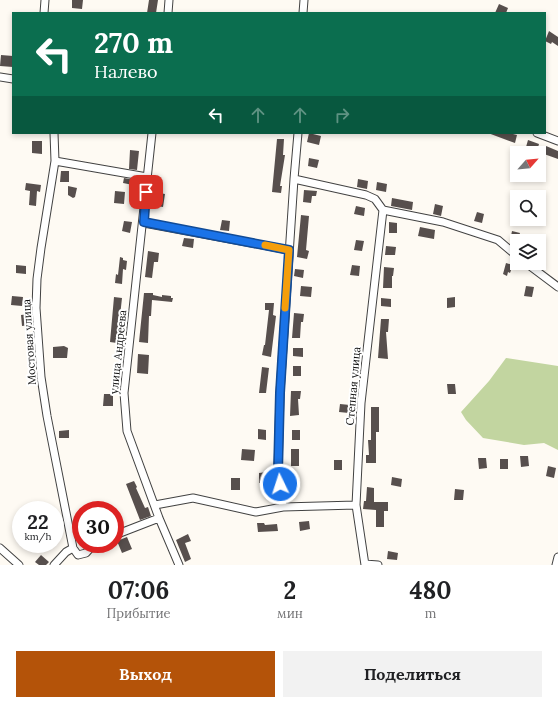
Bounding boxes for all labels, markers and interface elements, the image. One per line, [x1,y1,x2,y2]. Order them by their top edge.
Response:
text: 270 m [94,25,173,61]
icon: left [28,28,80,80]
text: Налево [94,60,158,83]
icon: left [205,104,227,126]
icon: ahead [247,104,269,126]
icon: ahead [289,104,311,126]
icon: right [331,104,353,126]
north arrow [510,146,546,182]
map controls [510,146,546,270]
pin [129,175,163,209]
icon: arrive [135,181,157,203]
button: search [510,190,546,226]
button: layers [510,234,546,270]
street label: Мостовая улица [19,298,39,385]
street label: улица Андреева [107,309,129,395]
street label: Степная улица [343,346,363,426]
position arrow [259,463,301,505]
speed limit sign: 30 [72,501,124,553]
text: 22 [27,509,49,534]
text: km/h [24,530,52,543]
text: 07:06 [108,575,169,606]
text: 2 [284,575,296,606]
text: 480 [409,575,452,606]
text: Прибытие [106,605,171,622]
text: мин [277,605,303,622]
text: m [425,605,436,622]
button: Выход [16,651,275,697]
button: Поделиться [283,651,542,697]

